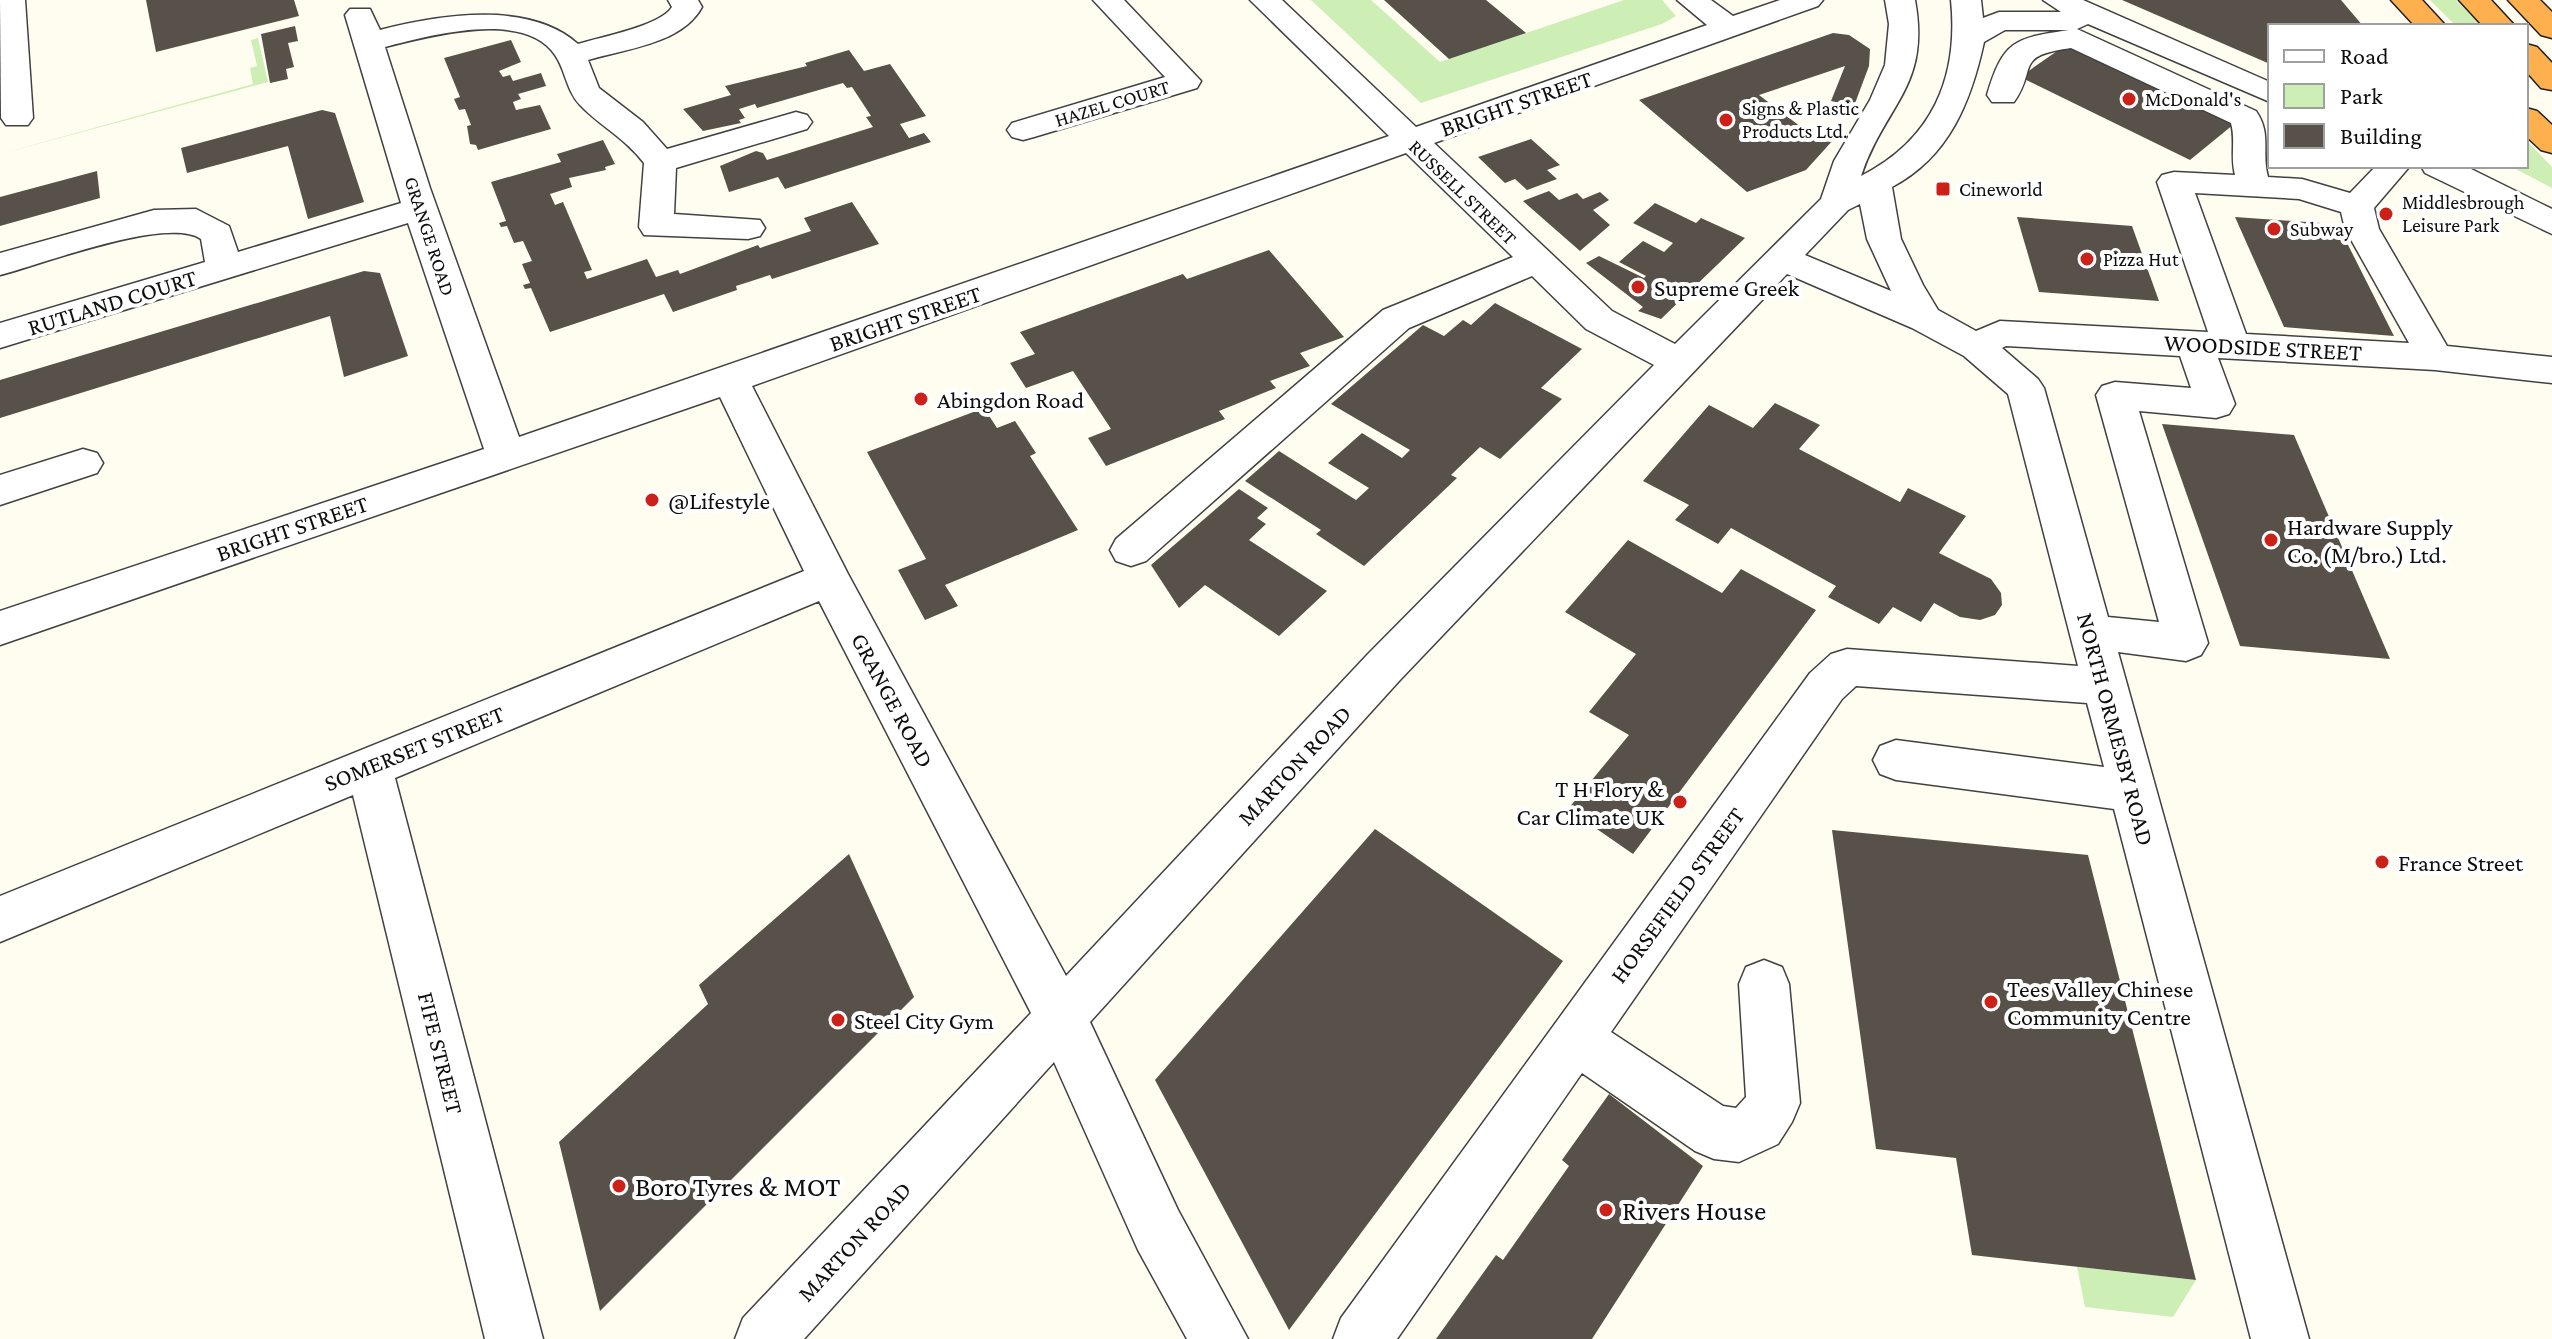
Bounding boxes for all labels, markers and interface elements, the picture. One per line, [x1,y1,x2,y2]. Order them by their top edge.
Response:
legend [2268,24,2528,168]
text: Road [2340,42,2389,69]
street label: BRIGHT STREET [1437,64,1595,142]
street label: HAZEL COURT [1052,75,1172,131]
text: Park [2340,82,2383,109]
place label: McDonald's [2145,88,2241,110]
marker: McDonald's [2120,90,2138,108]
place label: Signs & Plastic Products Ltd. [1742,97,1860,142]
marker: Signs & Plastic Products Ltd. [1717,111,1735,129]
text: Building [2340,122,2422,149]
street label: RUSSELL STREET [1405,135,1521,249]
street label: GRANGE ROAD [400,174,460,298]
place label: Cineworld [1959,178,2043,200]
marker: Cineworld [1934,180,1952,198]
place label: Middlesbrough Leisure Park [2402,191,2525,236]
marker: Middlesbrough Leisure Park [2377,205,2395,223]
place label: Subway [2290,218,2354,241]
marker: Subway [2265,220,2283,238]
place label: Pizza Hut [2103,248,2179,270]
marker: Pizza Hut [2078,250,2096,268]
street label: RUTLAND COURT [24,264,200,340]
place label: Supreme Greek [1654,274,1800,301]
marker: Supreme Greek [1629,278,1647,296]
street label: BRIGHT STREET [826,279,984,357]
street label: WOODSIDE STREET [2163,328,2363,366]
place label: Abingdon Road [937,386,1084,413]
marker: Abingdon Road [912,390,930,408]
place label: @Lifestyle [668,487,770,514]
street label: BRIGHT STREET [213,489,371,567]
marker: @Lifestyle [643,491,661,509]
place label: Hardware Supply Co. (M/bro.) Ltd. [2287,513,2454,569]
marker: Hardware Supply Co. (M/bro.) Ltd. [2262,531,2280,549]
street label: NORTH ORMESBY ROAD [2072,610,2160,848]
street label: GRANGE ROAD [846,628,940,772]
street label: MARTON ROAD [1232,699,1356,831]
street label: SOMERSET STREET [320,700,508,796]
place label: T H Flory & Car Climate UK [1517,775,1664,830]
marker: T H Flory & Car Climate UK [1671,793,1689,811]
street label: HORSEFIELD STREET [1604,802,1750,988]
place label: France Street [2398,849,2524,876]
marker: France Street [2373,853,2391,871]
place label: Tees Valley Chinese Community Centre [2007,975,2193,1030]
street label: FIFE STREET [413,989,469,1117]
marker: Tees Valley Chinese Community Centre [1982,993,2000,1011]
place label: Steel City Gym [854,1007,994,1034]
marker: Steel City Gym [829,1011,847,1029]
place label: Boro Tyres & MOT [635,1171,841,1202]
street label: MARTON ROAD [792,1175,916,1307]
marker: Boro Tyres & MOT [610,1177,628,1195]
place label: Rivers House [1622,1195,1766,1226]
marker: Rivers House [1597,1201,1615,1219]

